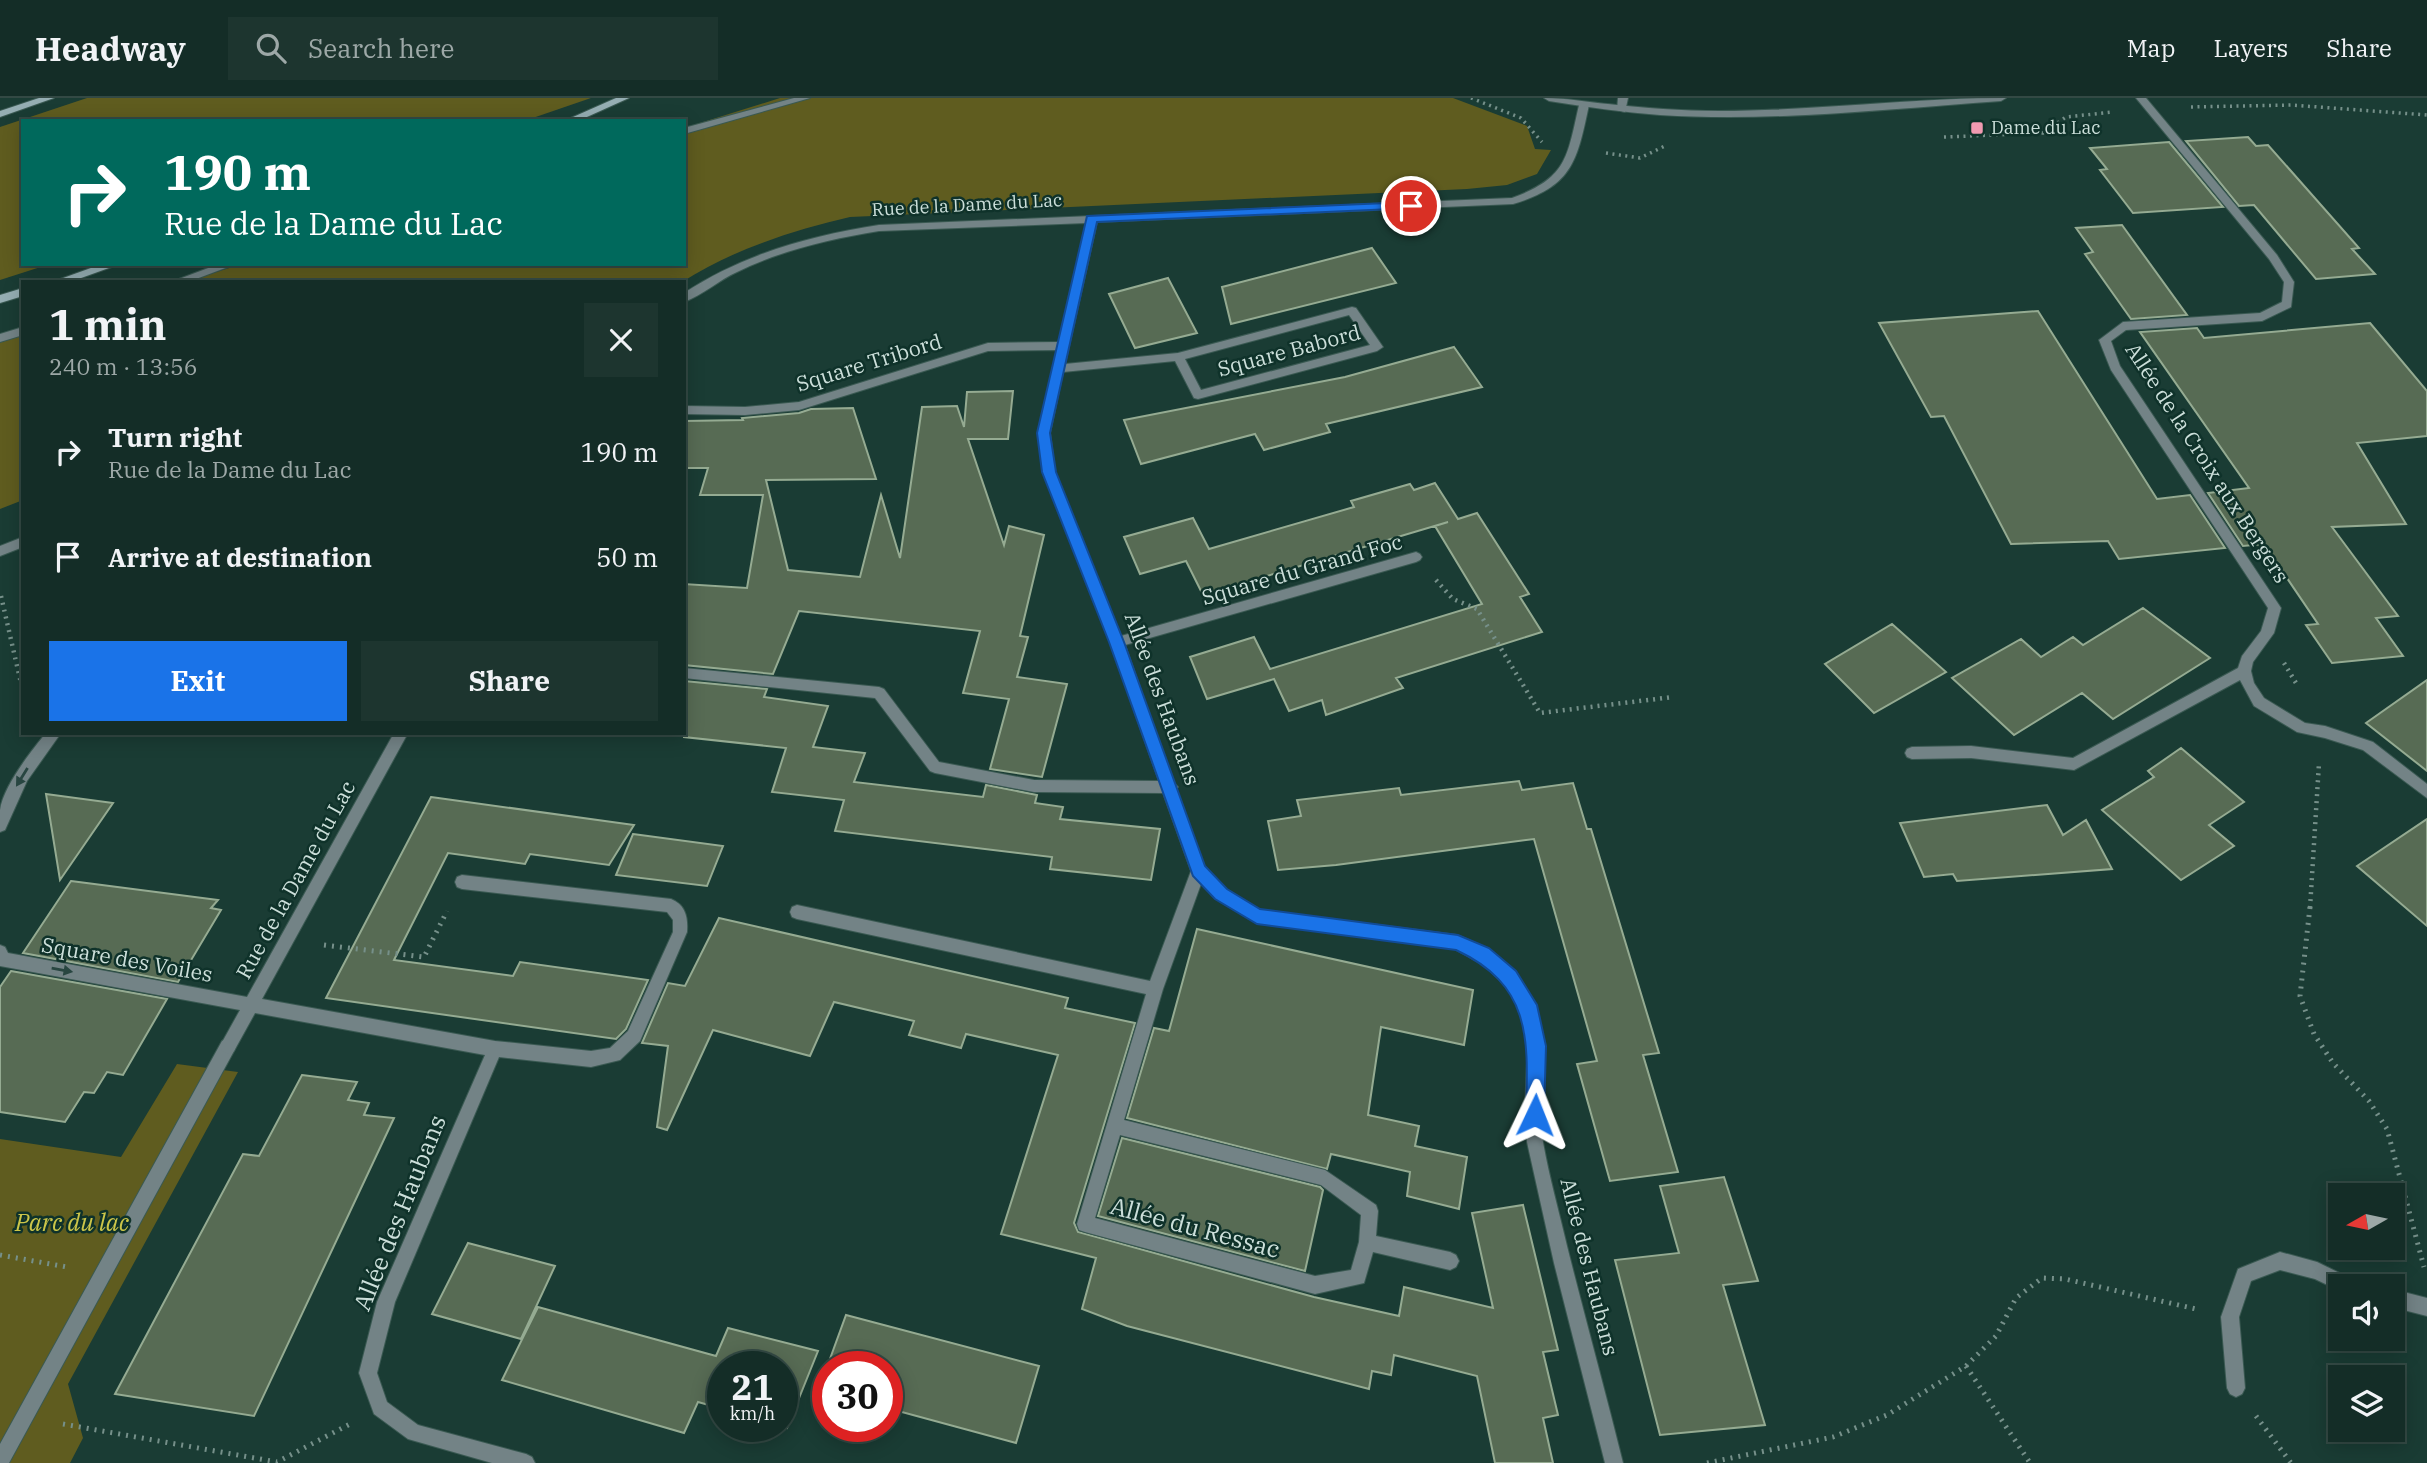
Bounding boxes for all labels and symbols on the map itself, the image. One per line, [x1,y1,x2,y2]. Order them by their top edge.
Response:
place label: Dame du Lac [1991,116,2101,139]
marker: Dame du Lac [1969,120,1985,136]
pin [1381,176,1441,236]
street label: Rue de la Dame du Lac [871,188,1063,221]
street label: Square Babord [1214,317,1363,383]
street label: Square Tribord [793,327,945,397]
street label: Allée de la Croix aux Bergers [2120,337,2296,588]
street label: Square du Grand Foc [1198,527,1405,611]
street label: Allée des Haubans [1119,608,1207,789]
one-way arrow [16,767,29,786]
street label: Rue de la Dame du Lac [229,775,361,984]
street label: Square des Voiles [40,930,215,988]
one-way arrow [51,965,73,976]
position arrow [1498,1078,1572,1152]
street label: Allée des Haubans [345,1110,453,1315]
street label: Allée des Haubans [1554,1175,1626,1359]
north arrow [2328,1183,2404,1260]
street label: Allée du Ressac [1107,1189,1284,1265]
park label: Parc du lac [14,1206,130,1238]
speed limit sign: 30 [812,1351,903,1442]

